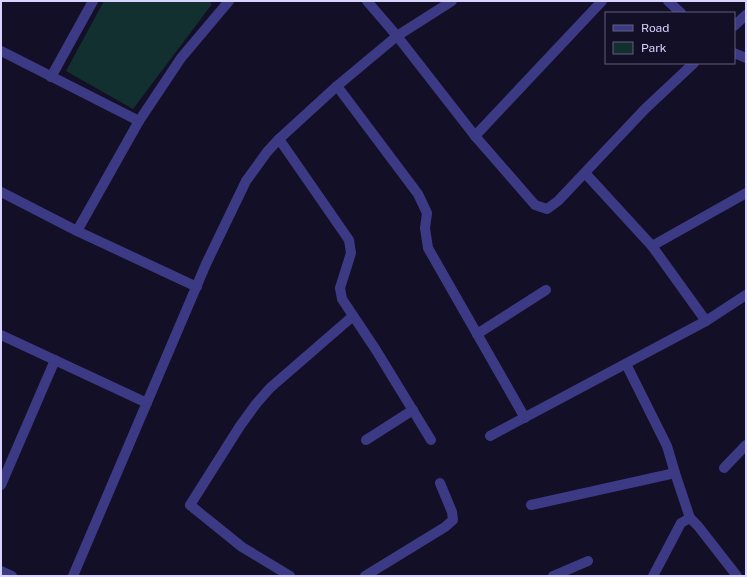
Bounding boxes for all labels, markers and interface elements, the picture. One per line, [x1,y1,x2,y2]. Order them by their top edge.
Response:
legend [605,12,735,64]
text: Road [641,21,669,35]
text: Park [641,41,667,55]

